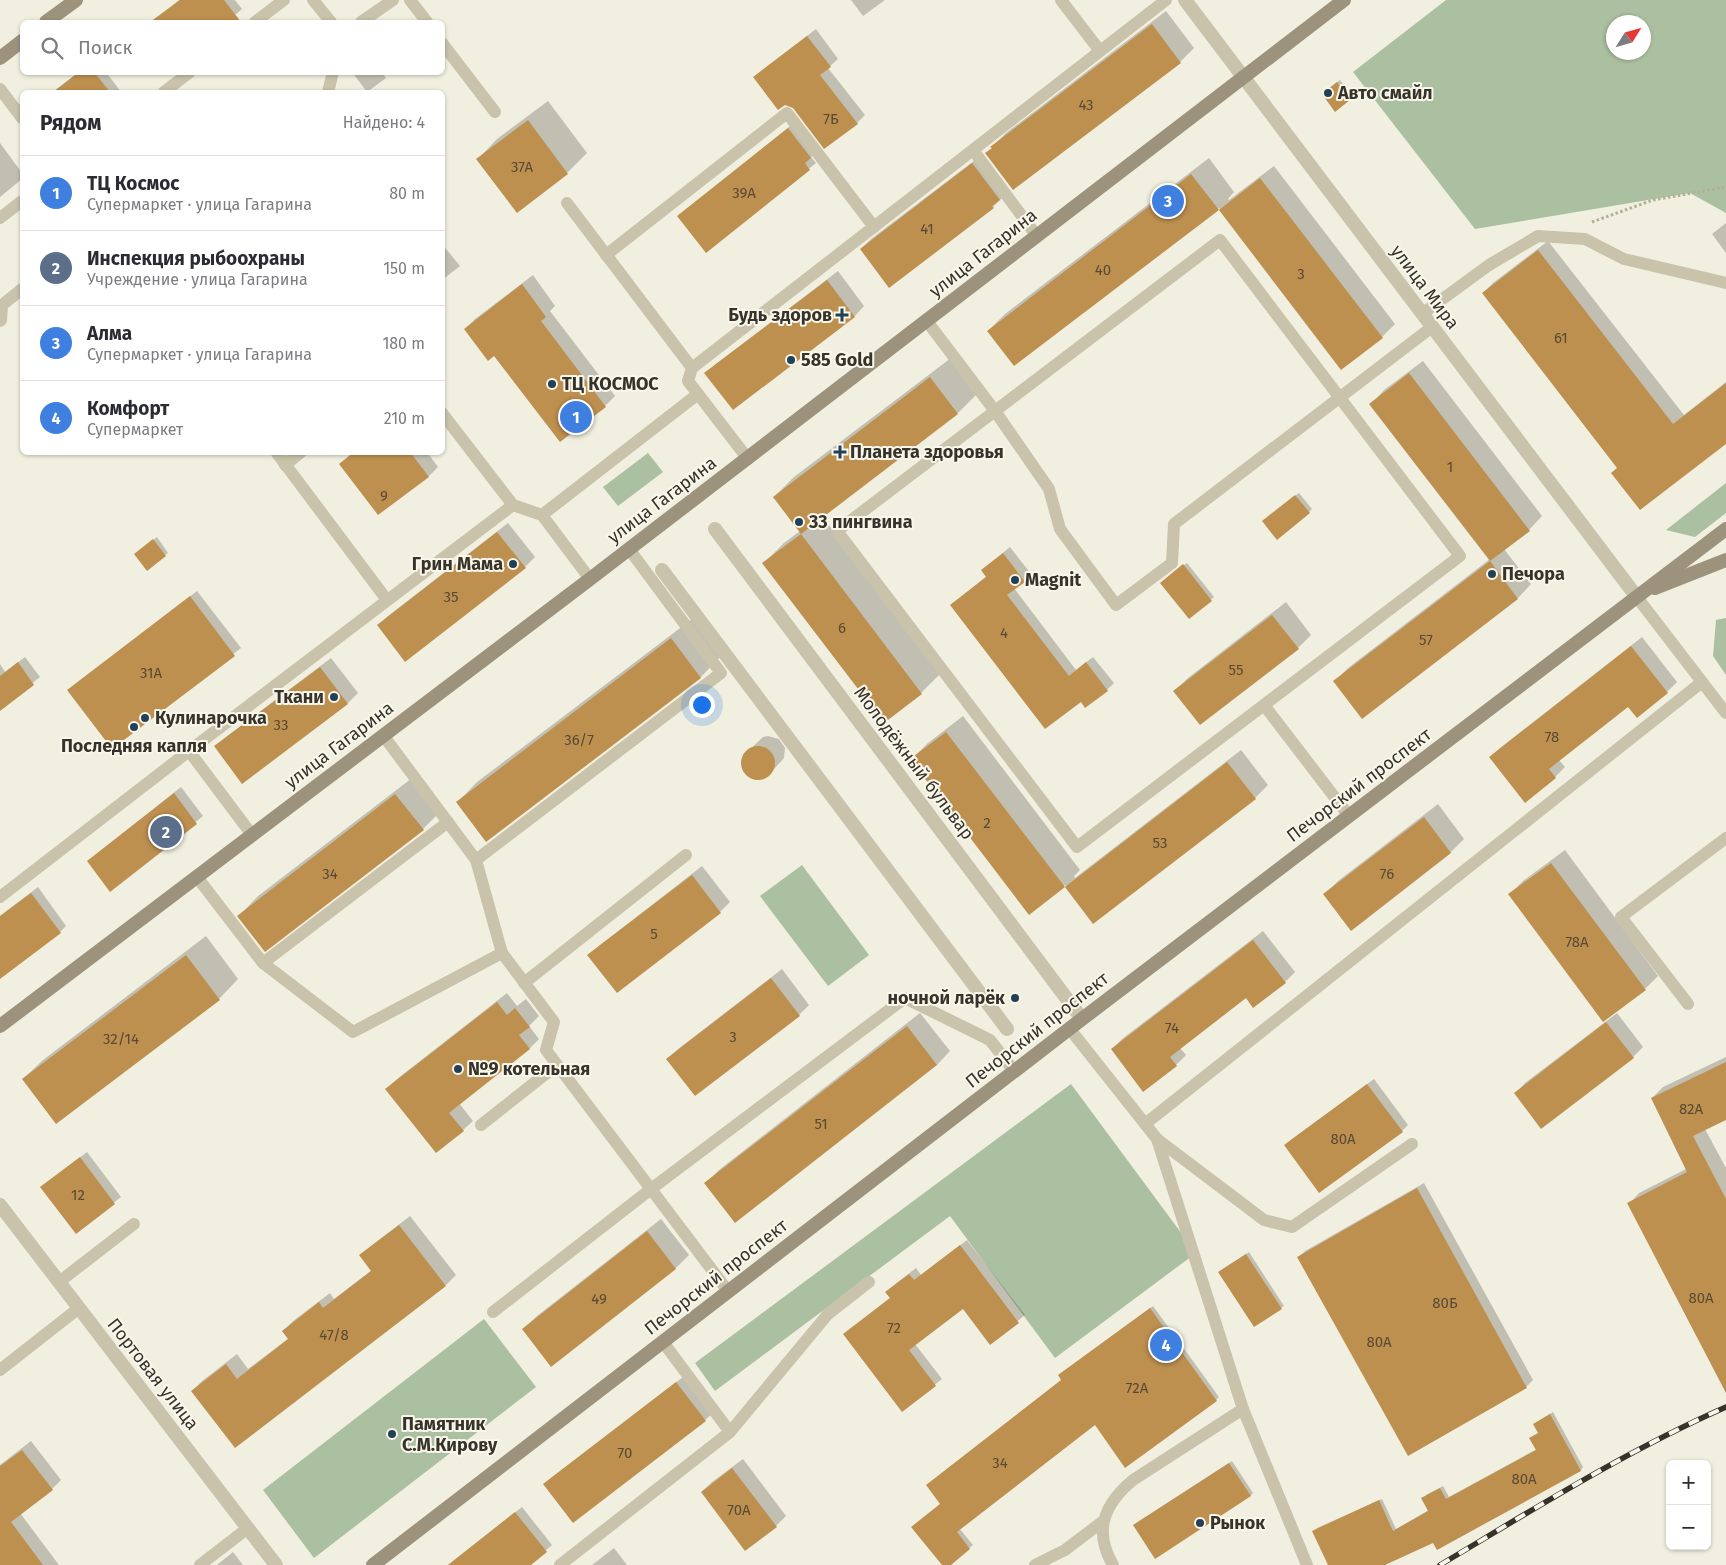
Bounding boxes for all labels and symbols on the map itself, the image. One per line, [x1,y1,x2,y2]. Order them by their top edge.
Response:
north arrow [1606,15,1651,60]
place label: Авто смайл [1337,82,1433,104]
marker: Авто смайл [1322,87,1334,99]
house number: 43 [1078,96,1094,114]
house number: 7Б [823,110,839,128]
house number: 37А [511,158,534,176]
pin: 3 [1152,182,1184,220]
house number: 39А [732,184,756,202]
street label: улица Гагарина [925,204,1041,302]
house number: 41 [920,220,934,238]
street label: улица Мира [1386,240,1464,334]
house number: 40 [1095,261,1111,279]
house number: 3 [1297,265,1305,283]
place label: Будь здоров [728,304,832,326]
marker: Будь здоров [836,309,848,321]
house number: 61 [1554,329,1568,347]
place label: 585 Gold [801,349,873,371]
marker: 585 Gold [785,354,797,366]
place label: ТЦ КОСМОС [562,373,659,395]
marker: ТЦ КОСМОС [546,378,558,390]
pin: 1 [560,398,592,436]
place label: Планета здоровья [850,441,1004,463]
marker: Планета здоровья [834,446,846,458]
street label: улица Гагарина [603,452,721,548]
house number: 1 [1447,458,1453,476]
house number: 9 [380,487,388,505]
place label: 33 пингвина [808,511,913,533]
marker: 33 пингвина [793,516,805,528]
place label: Грин Мама [412,553,503,575]
marker: Грин Мама [507,558,519,570]
place label: Печора [1502,563,1565,585]
marker: Печора [1486,568,1498,580]
place label: Magnit [1025,569,1082,591]
marker: Magnit [1009,574,1021,586]
house number: 35 [443,588,459,606]
house number: 6 [838,619,846,637]
house number: 4 [1000,624,1008,642]
house number: 57 [1419,631,1433,649]
house number: 55 [1229,661,1243,679]
house number: 31А [140,664,163,682]
street label: Молодёжный бульвар [849,682,979,844]
place label: Ткани [274,686,324,708]
marker: Ткани [328,691,340,703]
your location [689,692,715,718]
street label: улица Гагарина [280,697,398,793]
place label: Кулинарочка [155,707,267,729]
marker: Кулинарочка [139,712,151,724]
house number: 33 [274,716,288,734]
marker: Последняя капля [128,721,140,733]
street label: Печорский проспект [1282,723,1436,847]
house number: 78 [1545,728,1559,746]
house number: 36/7 [564,731,594,749]
place label: Последняя капля [61,735,207,757]
pin: 2 [150,813,182,851]
house number: 2 [983,814,991,832]
house number: 53 [1153,834,1167,852]
house number: 34 [322,865,338,883]
house number: 76 [1380,865,1394,883]
house number: 5 [650,925,658,943]
house number: 78А [1565,933,1589,951]
street label: Печорский проспект [961,967,1114,1093]
place label: ночной ларёк [887,987,1005,1009]
marker: ночной ларёк [1009,992,1021,1004]
house number: 74 [1165,1019,1179,1037]
house number: 3 [729,1028,737,1046]
house number: 32/14 [103,1030,139,1048]
place label: №9 котельная [468,1058,590,1080]
marker: №9 котельная [452,1063,464,1075]
house number: 82А [1679,1100,1703,1118]
house number: 51 [814,1115,828,1133]
house number: 80А [1330,1130,1356,1148]
house number: 12 [71,1186,85,1204]
street label: Печорский проспект [640,1214,793,1340]
house number: 80А [1688,1289,1714,1307]
house number: 49 [591,1290,607,1308]
house number: 80Б [1432,1294,1458,1312]
street label: Портовая улица [103,1314,203,1434]
house number: 72 [887,1319,901,1337]
house number: 47/8 [319,1326,349,1344]
pin: 4 [1150,1326,1182,1364]
house number: 80А [1366,1333,1392,1351]
house number: 72А [1126,1379,1149,1397]
place label: Памятник С.М.Кирову [402,1413,498,1456]
marker: Памятник С.М.Кирову [386,1428,398,1440]
house number: 70 [618,1444,632,1462]
house number: 34 [992,1454,1008,1472]
house number: 80А [1511,1470,1537,1488]
house number: 70А [727,1501,751,1519]
place label: Рынок [1210,1512,1265,1534]
marker: Рынок [1194,1517,1206,1529]

